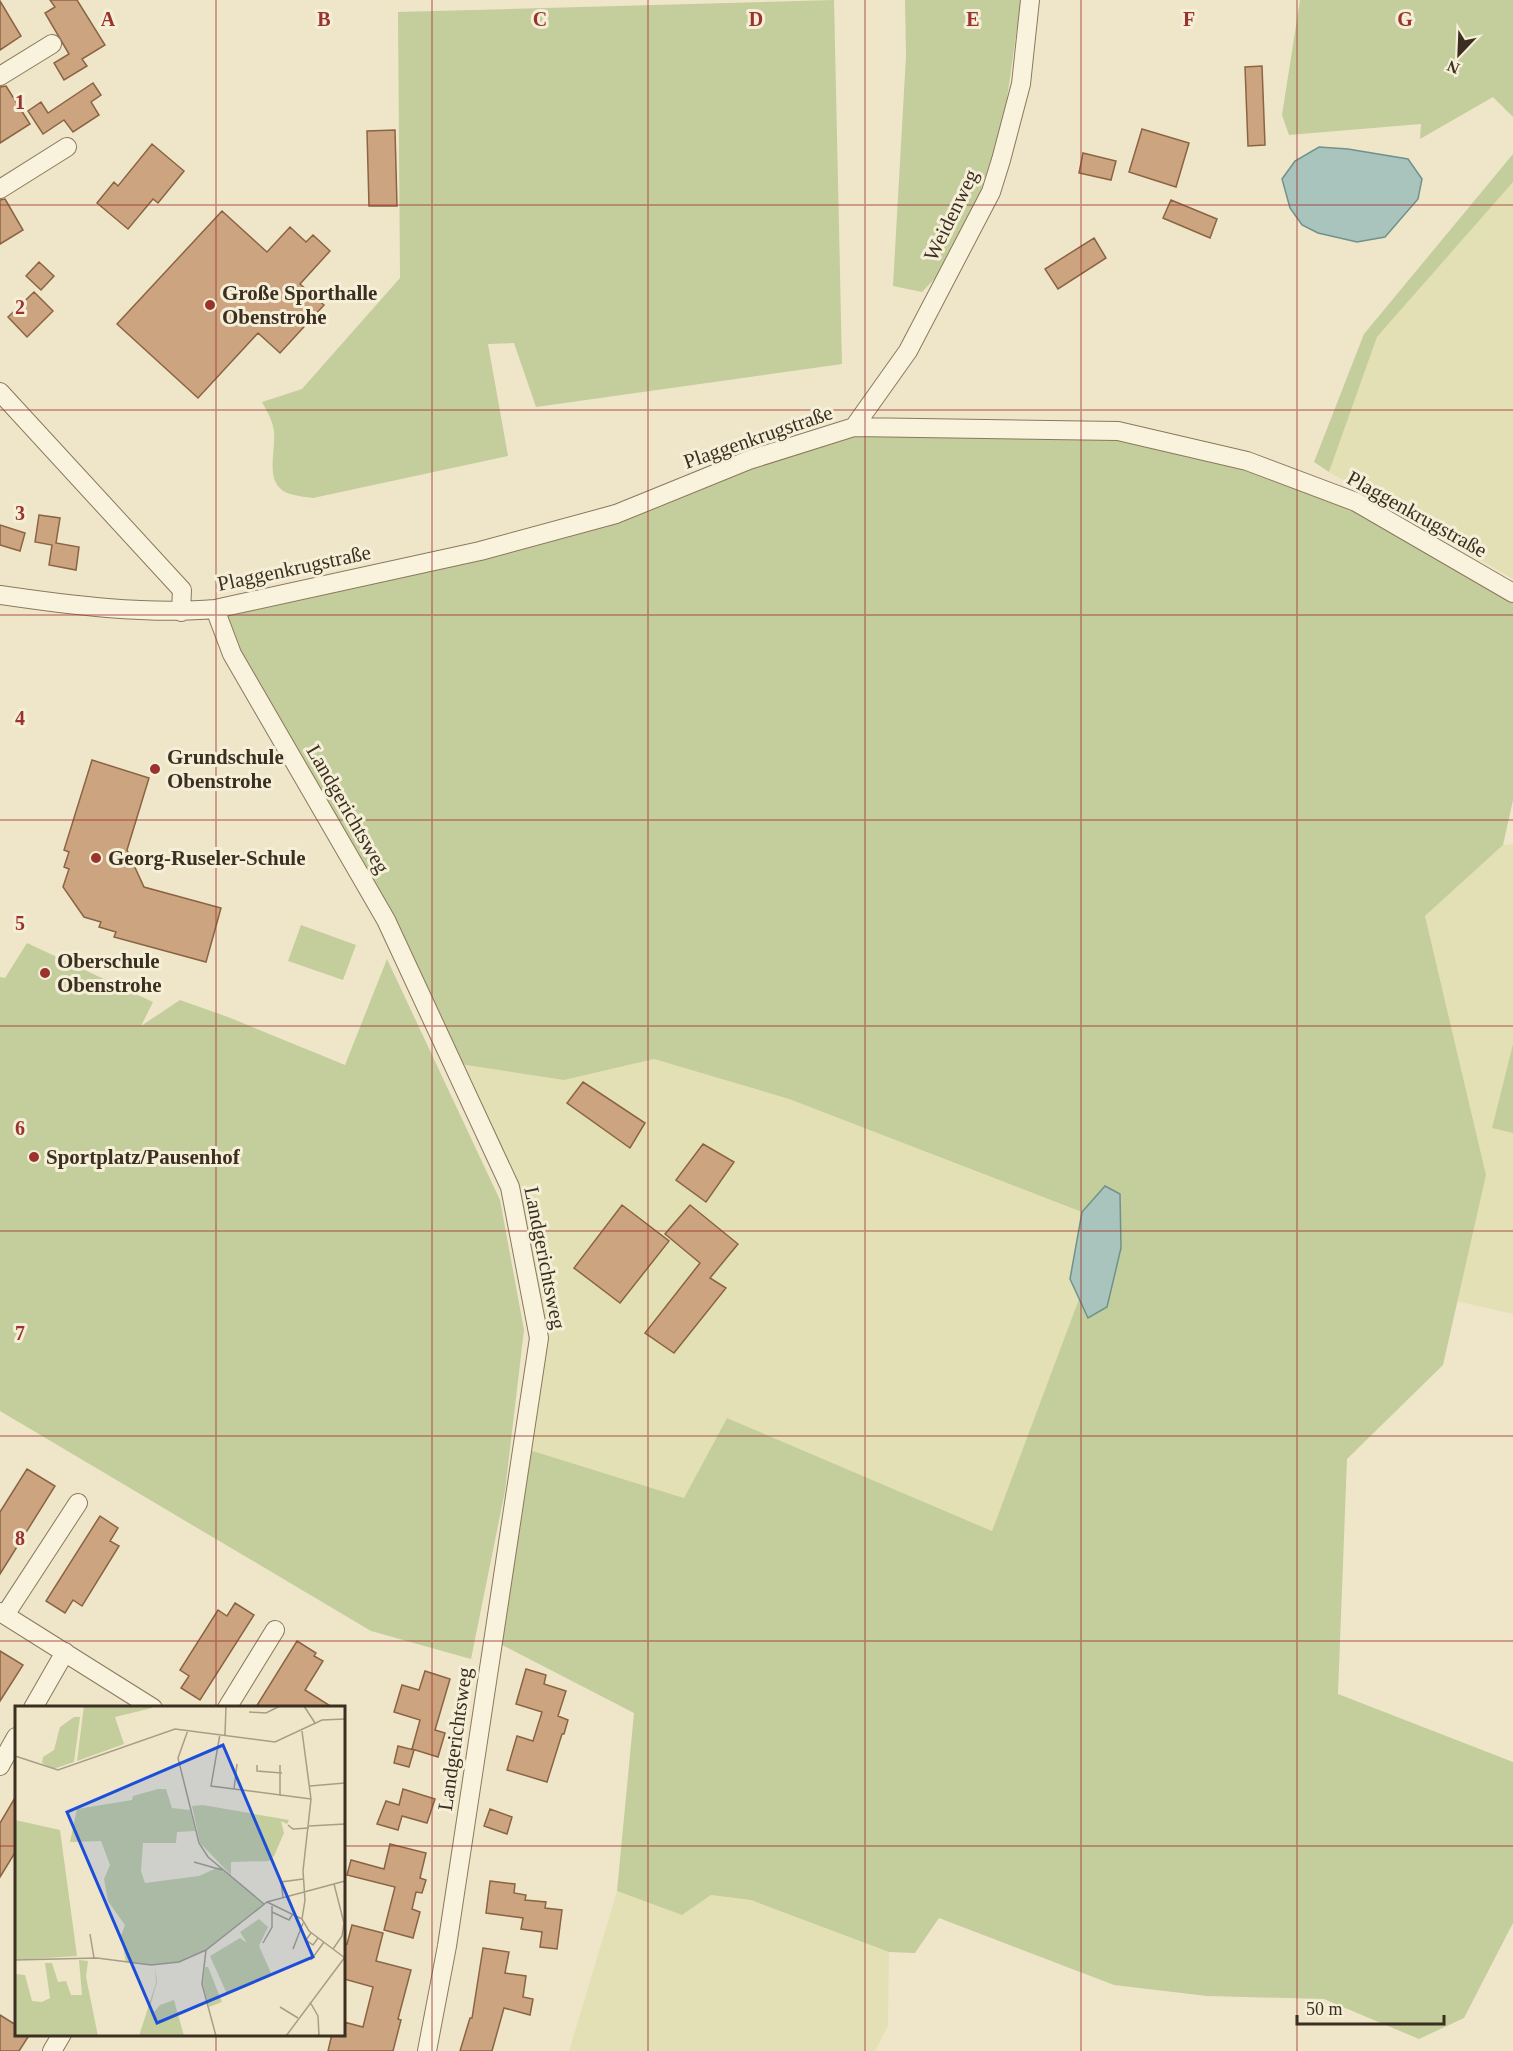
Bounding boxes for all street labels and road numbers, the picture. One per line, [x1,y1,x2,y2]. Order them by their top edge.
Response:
street label: Weidenweg [919,165,984,265]
street label: Plaggenkrugstraße [680,400,836,474]
street label: Plaggenkrugstraße [1343,466,1491,562]
street label: Plaggenkrugstraße [215,540,373,596]
street label: Landgerichtsweg [301,740,395,878]
street label: Landgerichtsweg [519,1185,571,1332]
street label: Landgerichtsweg [433,1665,477,1812]

